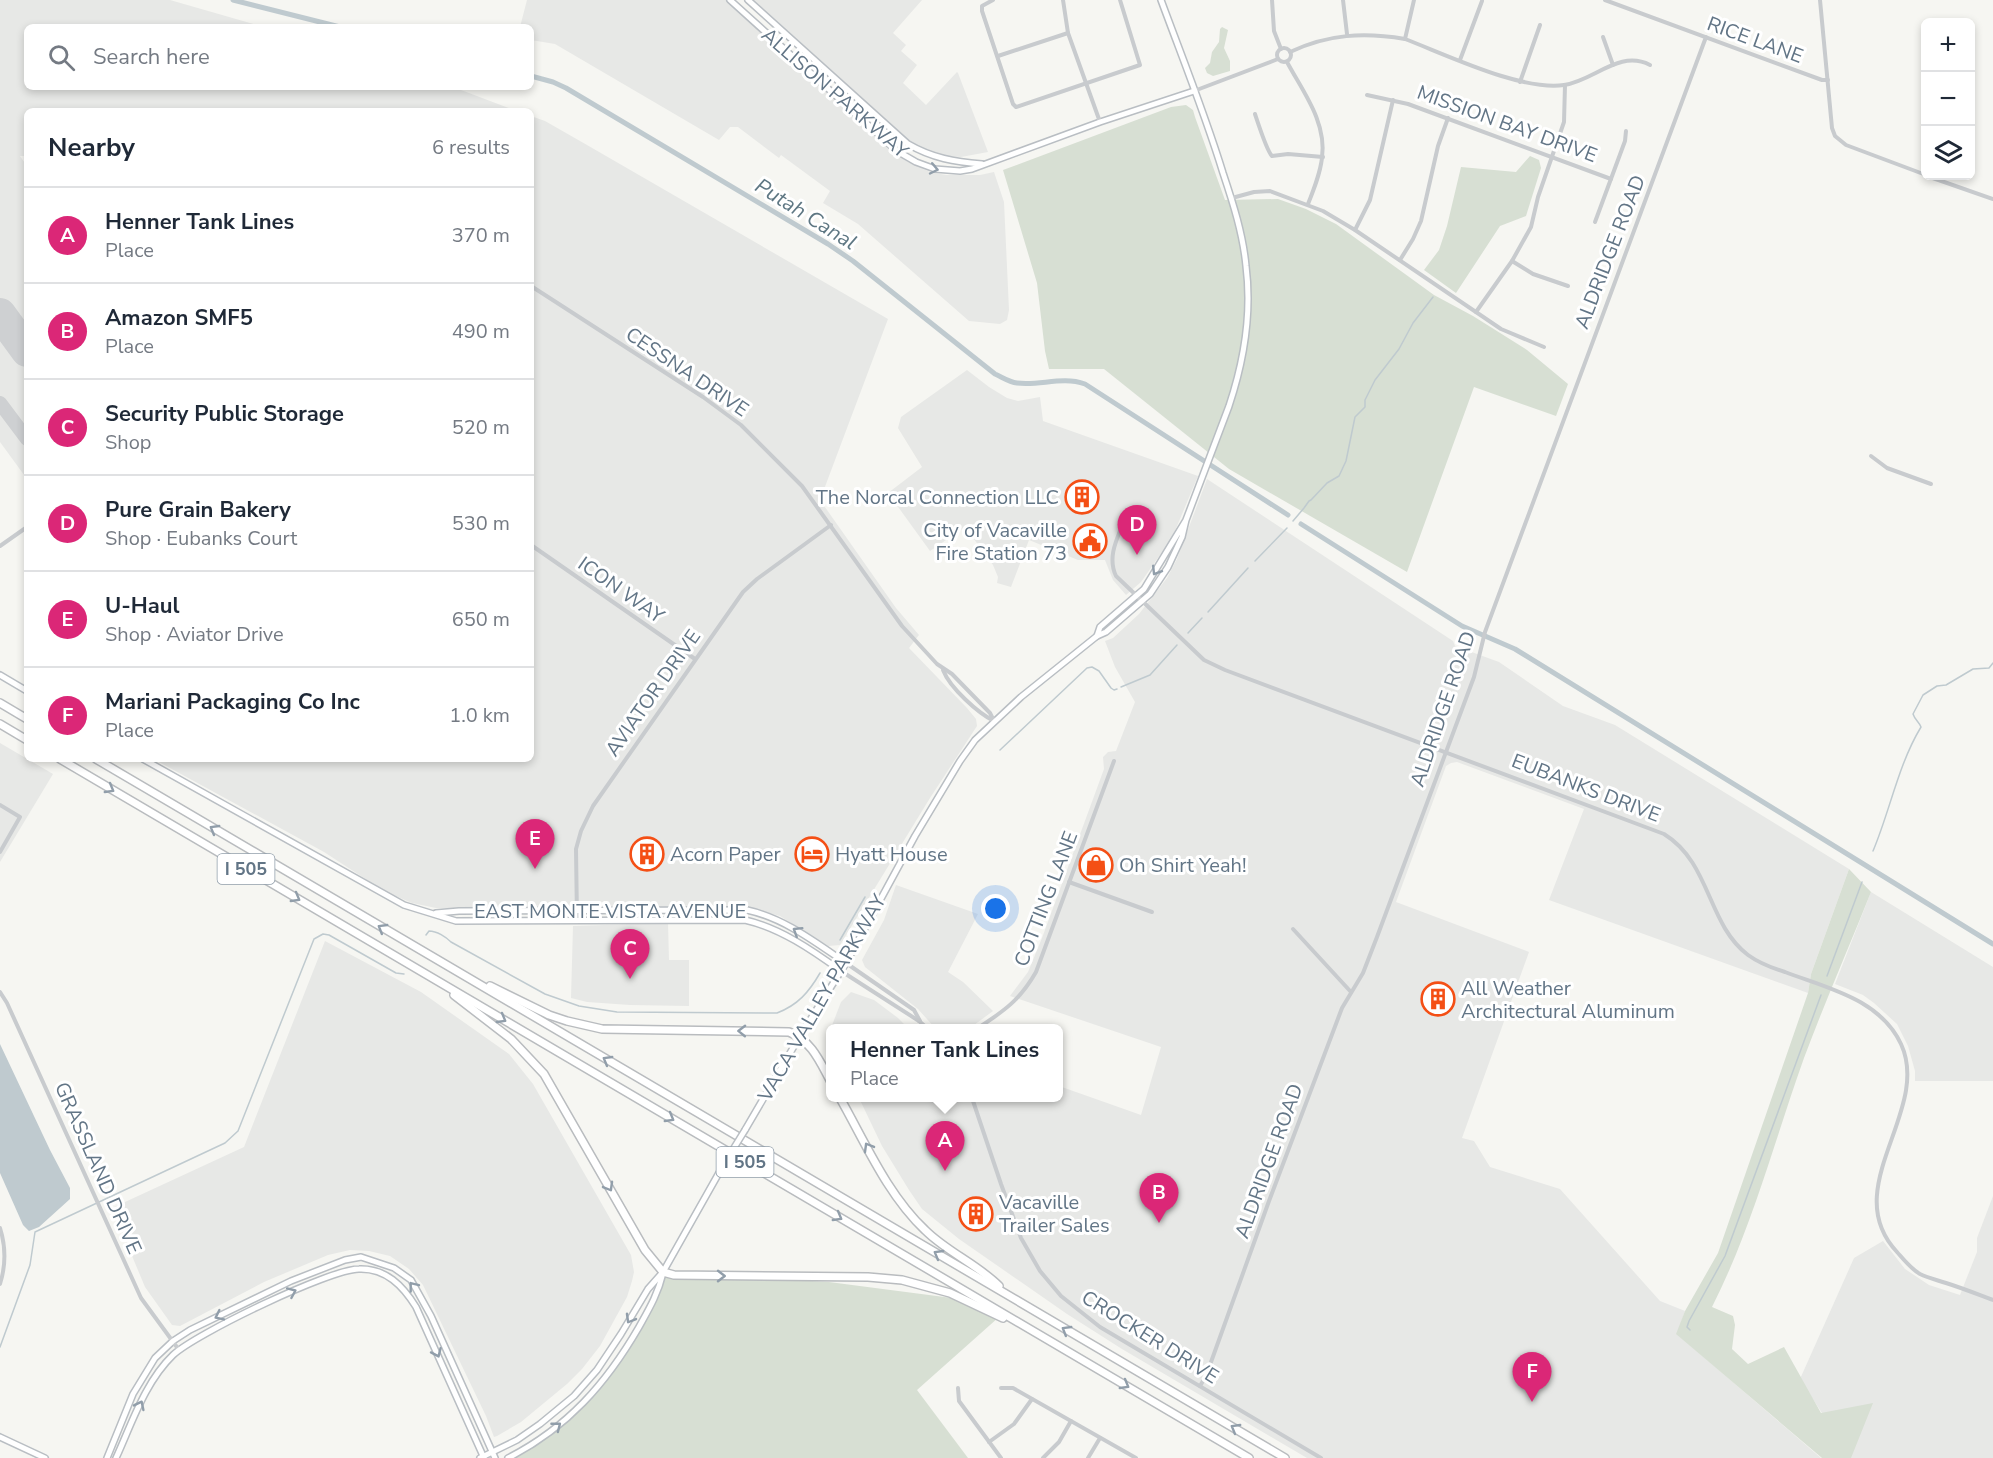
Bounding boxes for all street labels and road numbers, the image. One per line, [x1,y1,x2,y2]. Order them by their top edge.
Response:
street label: RICE LANE [1703,10,1807,70]
street label: ALLISON PARKWAY [756,22,915,165]
street label: MISSION BAY DRIVE [1413,79,1601,169]
street label: ALDRIDGE ROAD [1568,171,1652,333]
street label: CESSNA DRIVE [620,321,754,423]
street label: ICON WAY [572,550,670,630]
street label: AVIATOR DRIVE [599,624,707,762]
street label: ALDRIDGE ROAD [1404,628,1482,790]
street label: EUBANKS DRIVE [1508,747,1664,829]
street label: COTTING LANE [1008,827,1084,971]
road number: I 505 [218,854,274,884]
street label: VACA VALLEY PARKWAY [751,889,893,1107]
street label: EAST MONTE VISTA AVENUE [474,898,746,925]
street label: GRASSLAND DRIVE [48,1078,148,1258]
street label: ALDRIDGE ROAD [1228,1080,1310,1242]
road number: I 505 [716,1147,774,1177]
street label: CROCKER DRIVE [1076,1284,1224,1390]

